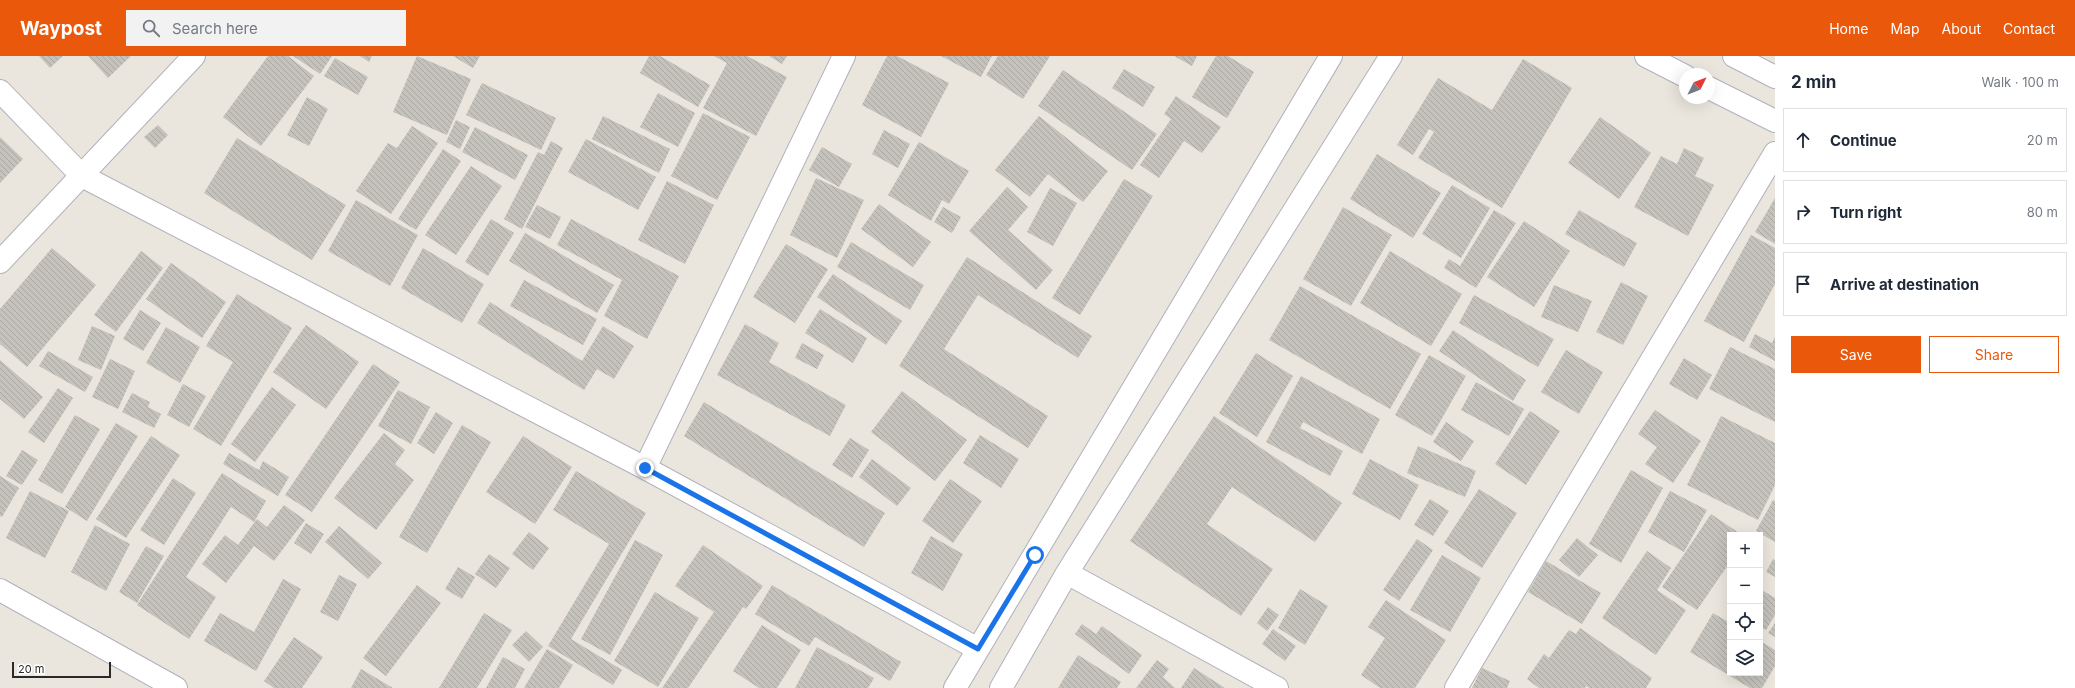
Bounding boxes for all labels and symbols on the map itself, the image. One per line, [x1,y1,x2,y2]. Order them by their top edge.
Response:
north arrow [1679,68,1715,104]
route end [636,459,654,477]
route start [1026,546,1044,564]
scale bar [12,660,111,679]

